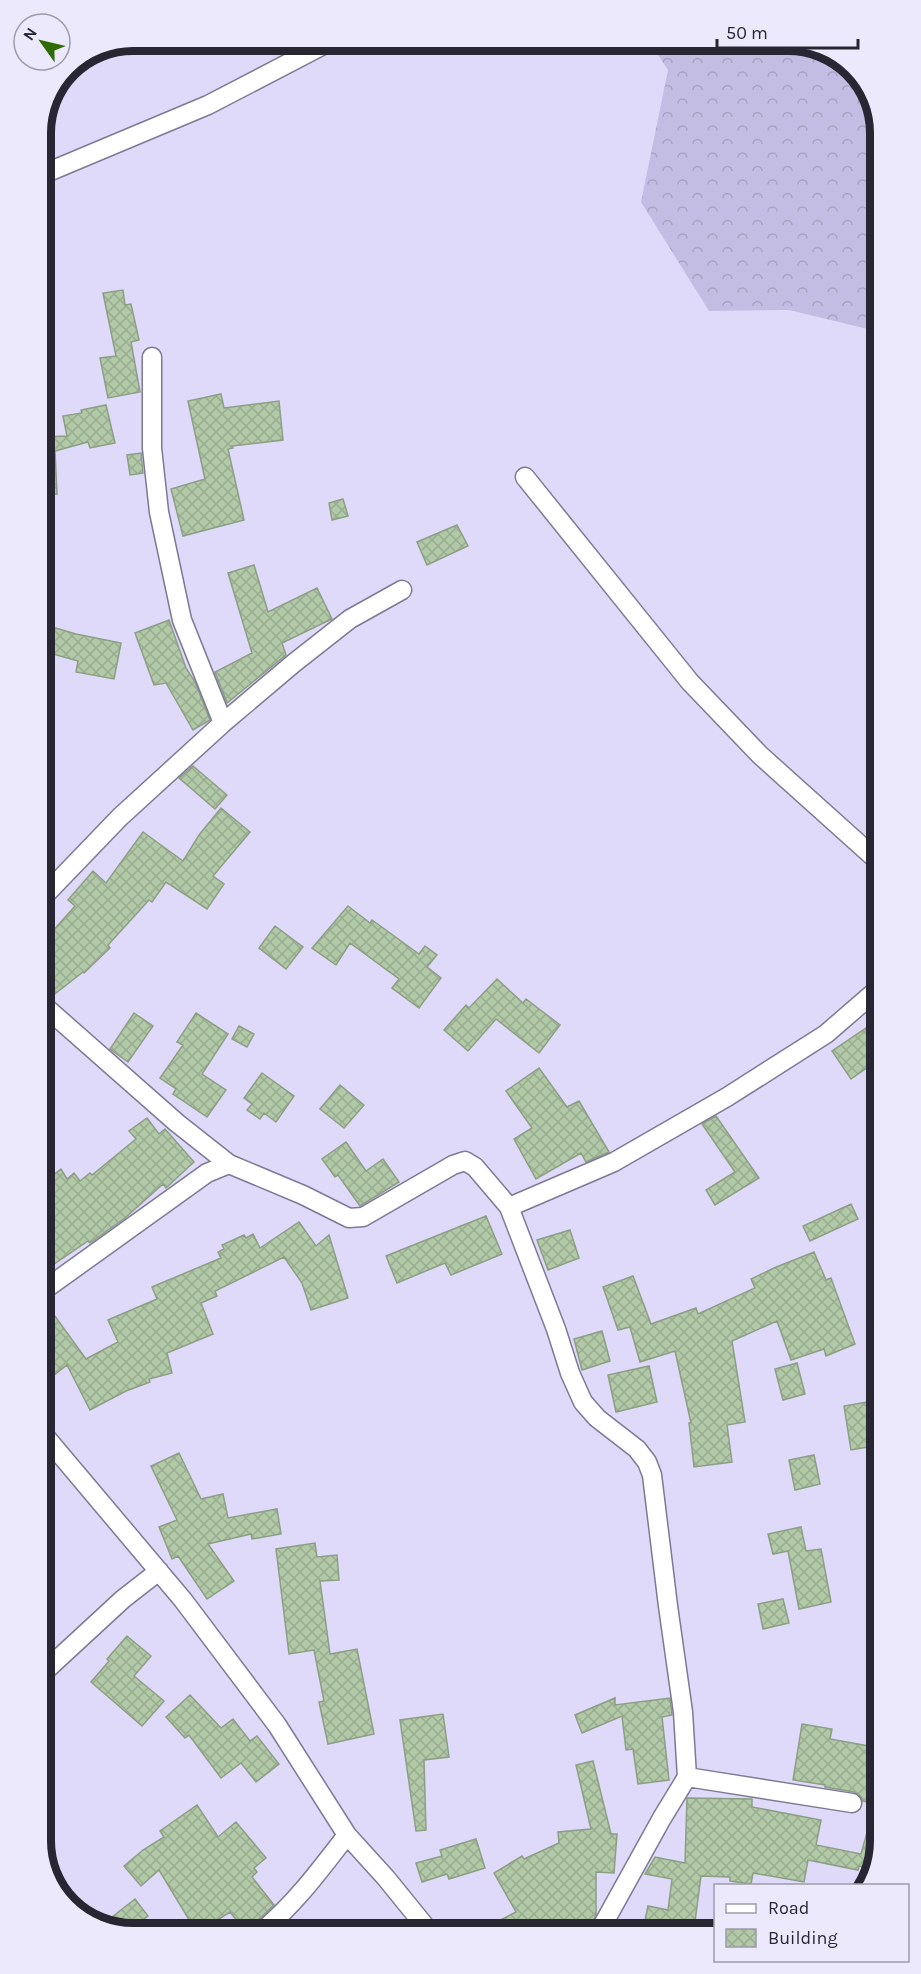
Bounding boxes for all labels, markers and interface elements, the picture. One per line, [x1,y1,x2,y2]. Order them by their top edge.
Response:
north arrow [12,12,72,72]
scale bar [717,12,858,50]
text: 50 m [726,22,768,44]
text: N [19,24,41,44]
legend [714,1884,909,1962]
text: Road [768,1897,809,1919]
text: Building [768,1927,838,1949]

